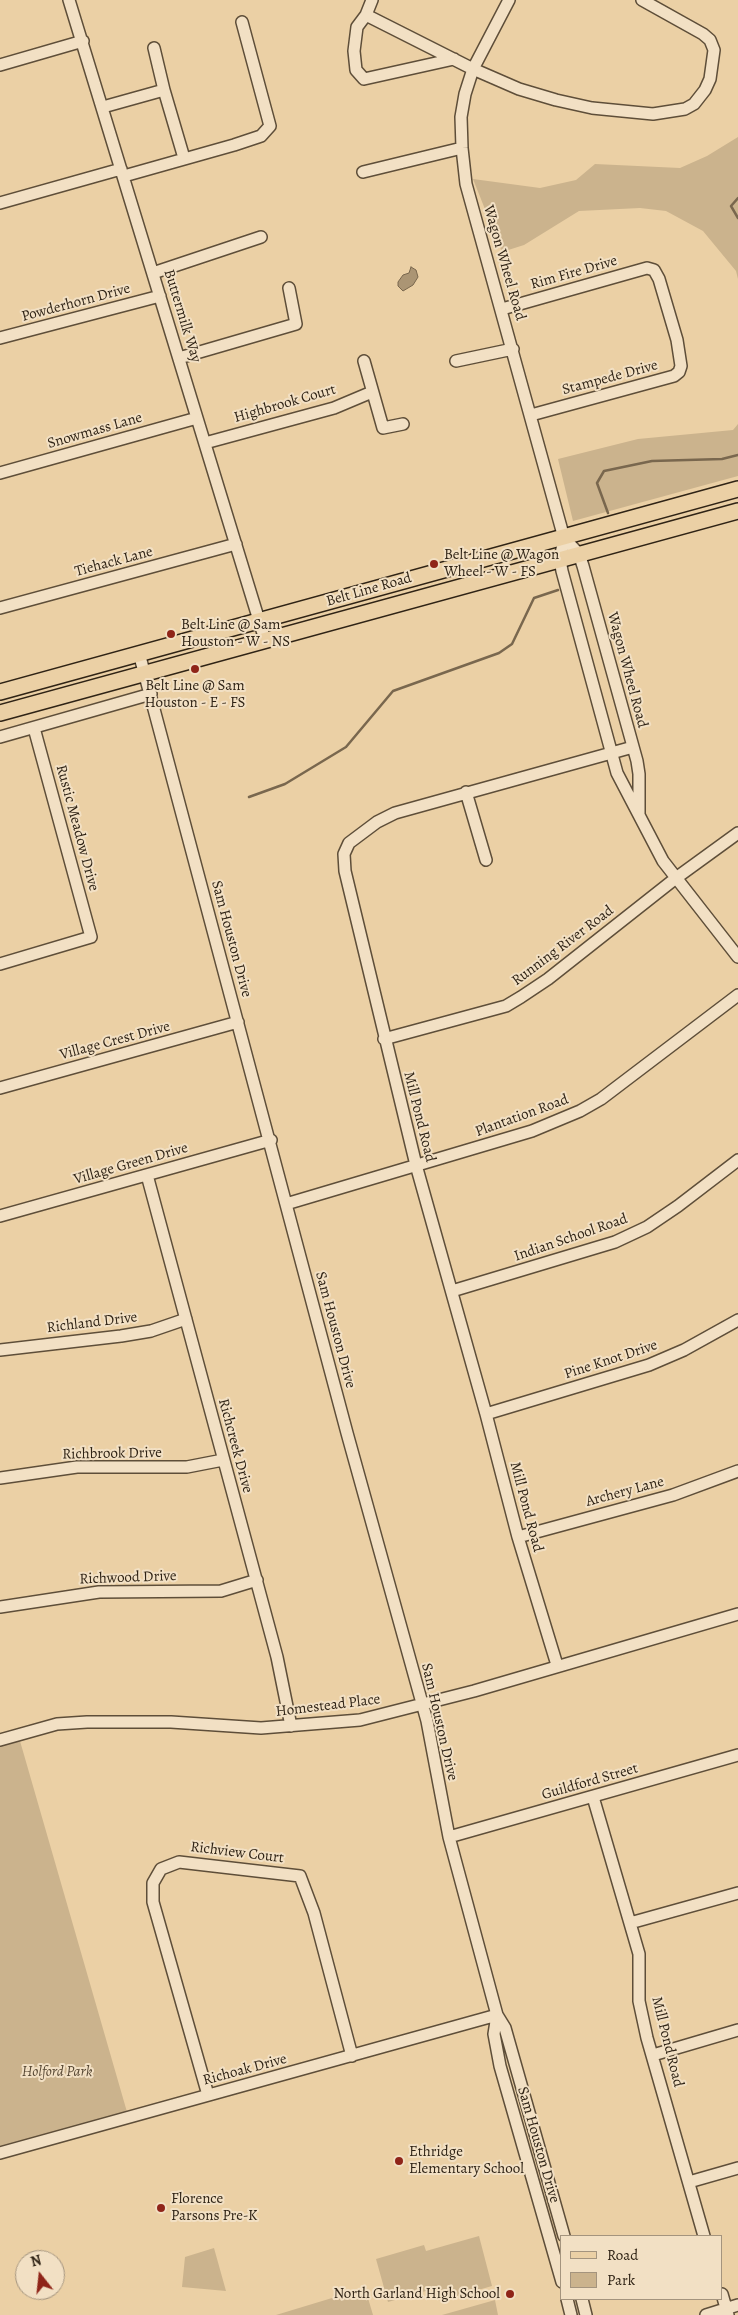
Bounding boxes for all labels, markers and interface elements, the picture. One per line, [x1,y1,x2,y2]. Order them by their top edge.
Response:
street label: Wagon Wheel Road [479,203,529,323]
street label: Rim Fire Drive [529,252,619,294]
street label: Buttermilk Way [159,267,205,365]
street label: Powderhorn Drive [20,280,132,326]
street label: Stampede Drive [560,357,660,399]
street label: Highbrook Court [232,381,338,427]
street label: Snowmass Lane [45,409,145,453]
street label: Tiehack Lane [73,543,155,581]
place label: Belt Line @ Wagon Wheel - W - FS [444,546,559,581]
marker: Belt Line @ Wagon Wheel - W - FS [428,558,440,570]
street label: Belt Line Road [324,569,414,611]
street label: Wagon Wheel Road [603,610,651,730]
place label: Belt Line @ Sam Houston - W - NS [181,616,290,651]
marker: Belt Line @ Sam Houston - W - NS [165,628,177,640]
marker: Belt Line @ Sam Houston - E - FS [189,663,201,675]
place label: Belt Line @ Sam Houston - E - FS [144,677,246,712]
street label: Rustic Meadow Drive [51,763,103,893]
street label: Sam Houston Drive [207,879,255,999]
street label: Running River Road [509,902,617,990]
street label: Village Crest Drive [58,1018,172,1064]
street label: Mill Pond Road [399,1070,439,1164]
street label: Plantation Road [473,1091,571,1141]
street label: Village Green Drive [72,1139,190,1189]
street label: Indian School Road [512,1210,630,1266]
street label: Sam Houston Drive [311,1270,359,1390]
street label: Richland Drive [46,1309,138,1337]
street label: Pine Knot Drive [562,1336,660,1384]
street label: Richcreek Drive [214,1397,256,1495]
street label: Richbrook Drive [62,1444,162,1464]
street label: Mill Pond Road [505,1460,547,1554]
street label: Archery Lane [584,1473,666,1511]
street label: Richwood Drive [79,1567,177,1589]
street label: Sam Houston Drive [417,1662,461,1782]
street label: Homestead Place [275,1691,381,1721]
street label: Guildford Street [540,1760,640,1804]
street label: Richview Court [189,1838,285,1868]
street label: Mill Pond Road [647,1995,687,2089]
street label: Richoak Drive [201,2050,289,2090]
park label: Holford Park [22,2063,92,2081]
street label: Sam Houston Drive [513,2085,563,2205]
place label: Ethridge Elementary School [409,2143,524,2178]
marker: Ethridge Elementary School [393,2155,405,2167]
place label: Florence Parsons Pre-K [171,2190,258,2225]
marker: Florence Parsons Pre-K [155,2202,167,2214]
legend [560,2235,723,2300]
text: Road [607,2245,638,2265]
north arrow [15,2250,65,2300]
text: N [28,2251,44,2272]
text: Park [607,2270,635,2290]
place label: North Garland High School [333,2285,500,2303]
marker: North Garland High School [504,2288,516,2300]

